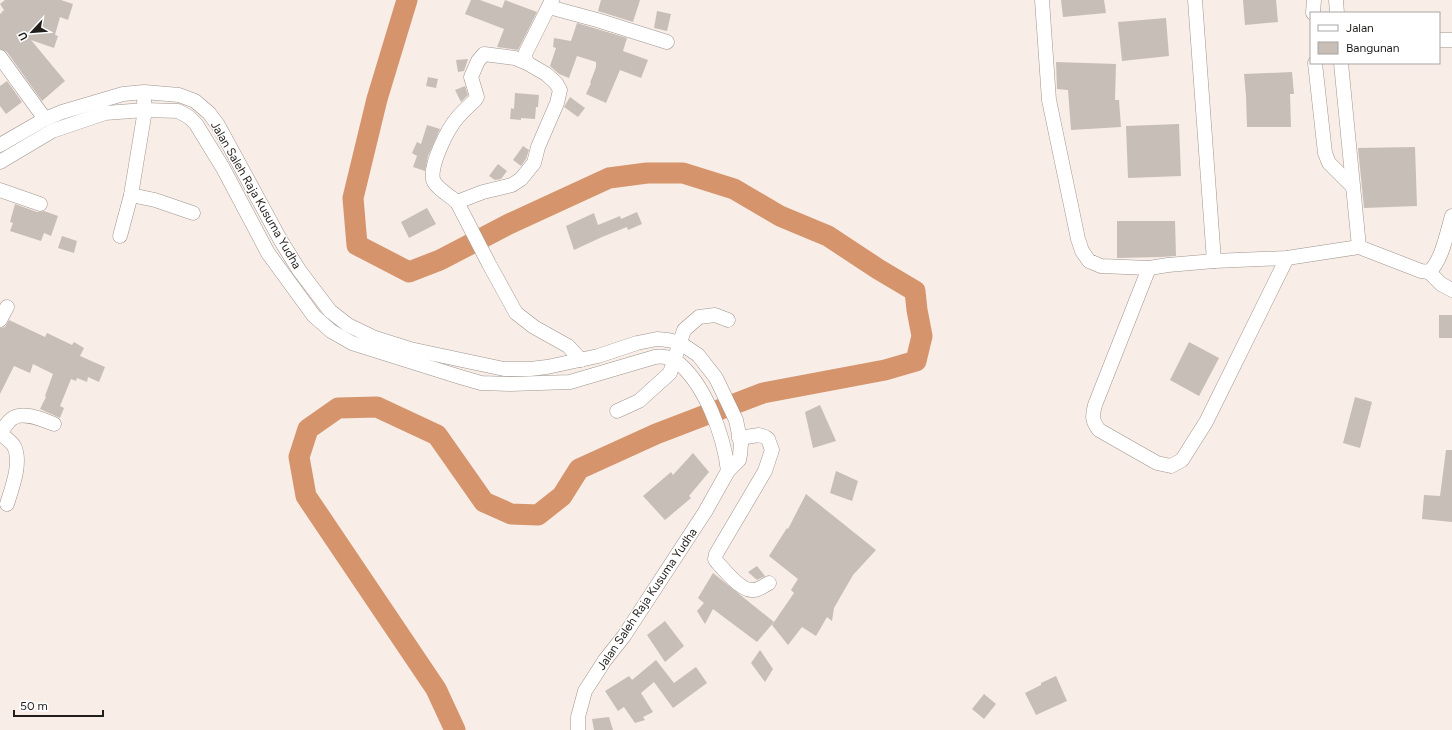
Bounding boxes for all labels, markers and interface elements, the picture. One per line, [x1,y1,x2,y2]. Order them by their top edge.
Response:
north arrow [12,12,52,52]
legend [1310,12,1440,64]
text: Jalan [1346,21,1374,35]
text: U [16,30,31,42]
text: Bangunan [1346,41,1400,55]
street label: Jalan Saleh Raja Kusuma Yudha [208,119,304,271]
street label: Jalan Saleh Raja Kusuma Yudha [594,525,700,673]
scale bar [14,692,103,718]
text: 50 m [20,699,48,713]

